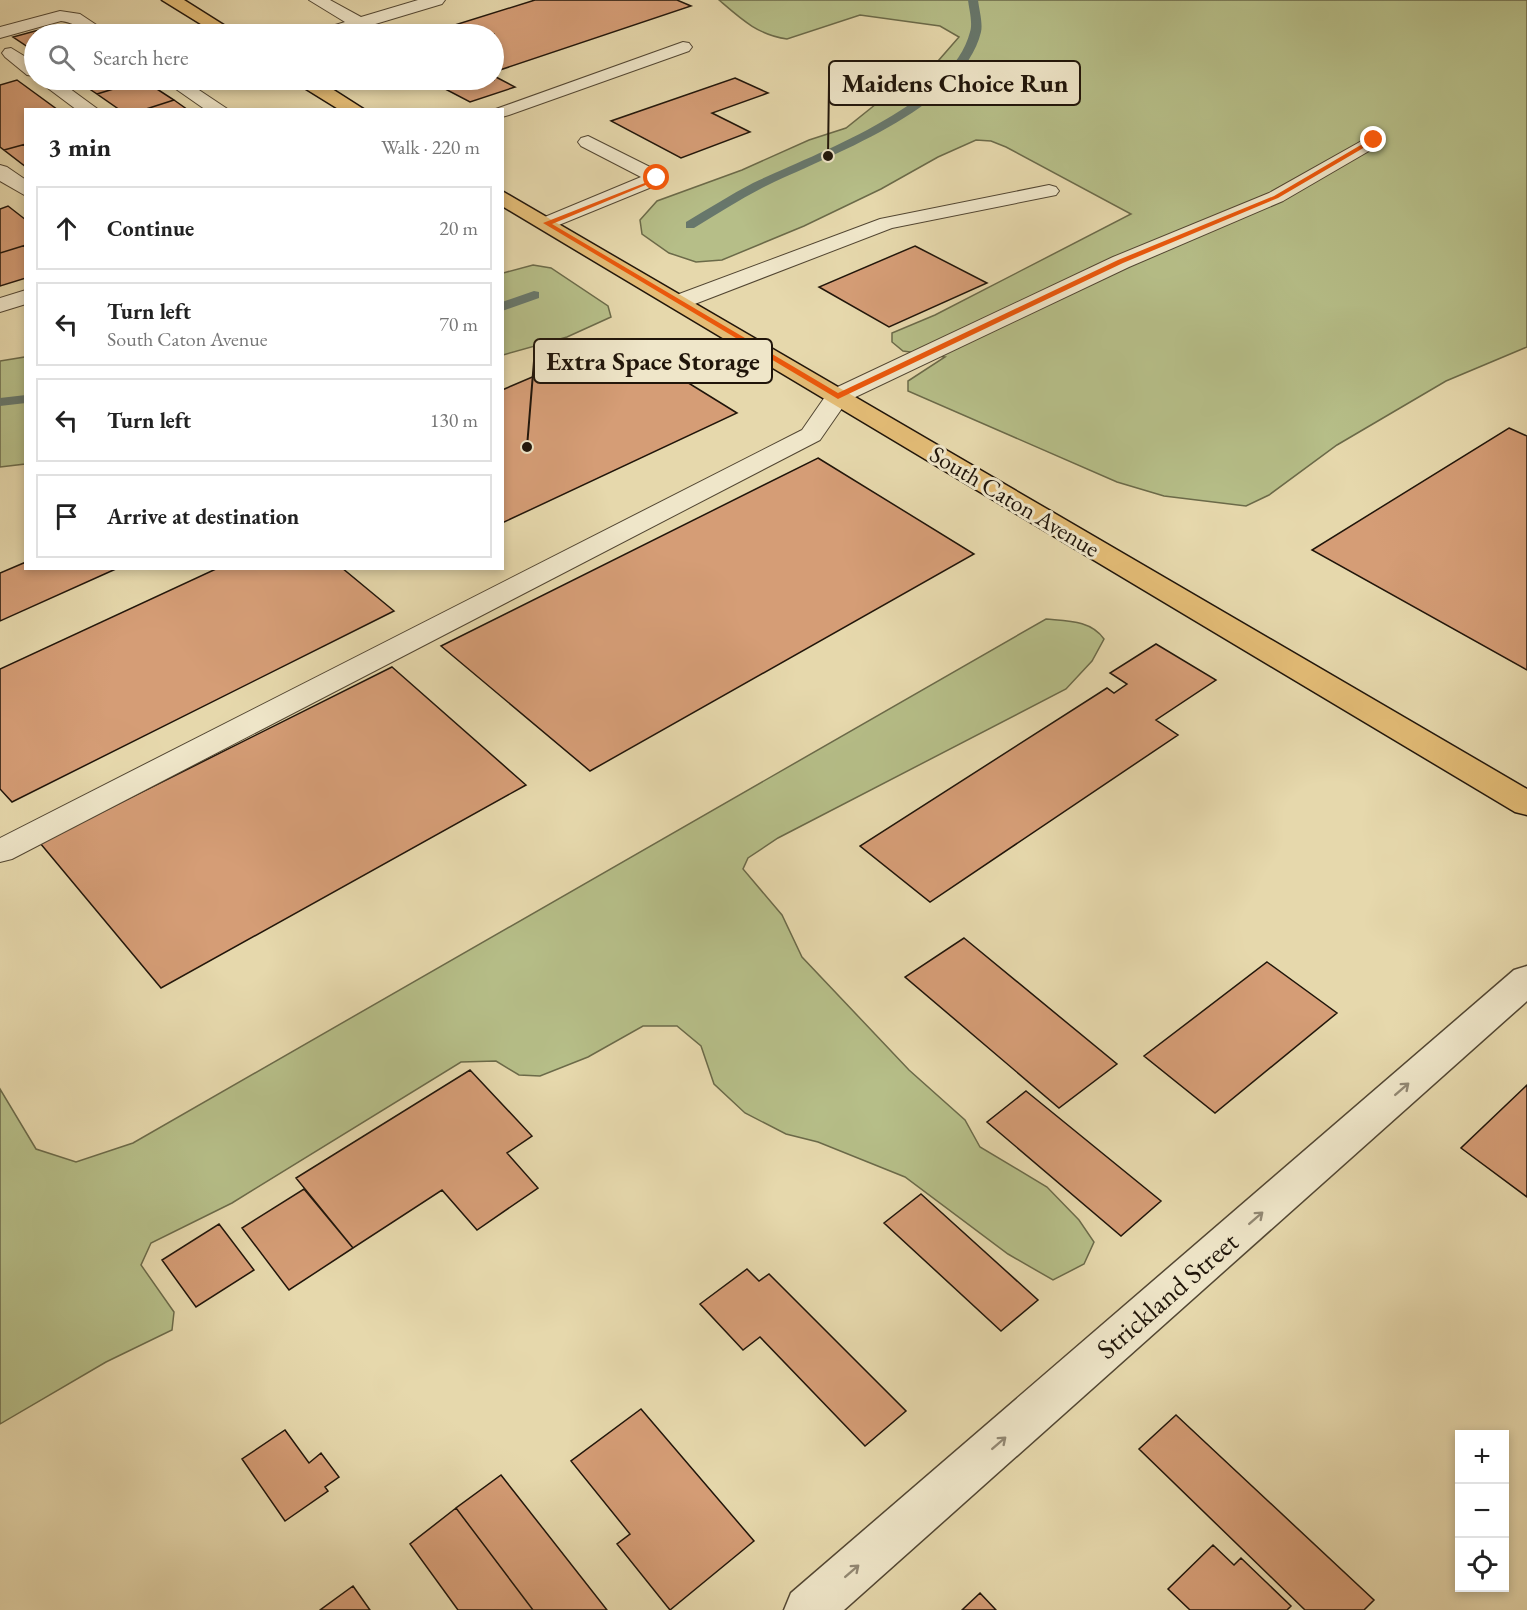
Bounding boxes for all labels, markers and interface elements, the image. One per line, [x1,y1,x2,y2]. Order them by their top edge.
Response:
search box [24,24,504,90]
icon: search [45,41,78,74]
text: Search here [93,43,188,72]
callout: Maidens Choice Run [829,61,1080,105]
text: Maidens Choice Run [841,66,1069,100]
route end [1360,126,1386,152]
text: 3 min [48,130,111,164]
text: Walk · 220 m [381,134,480,160]
route start [643,164,669,190]
icon: ahead [50,212,83,245]
text: Continue [107,214,194,243]
text: 20 m [439,215,478,241]
text: Turn left [107,297,191,326]
icon: left [50,308,83,341]
text: 70 m [439,311,478,337]
text: South Caton Avenue [107,326,268,352]
callout: Extra Space Storage [534,339,772,383]
text: Extra Space Storage [546,344,760,378]
icon: left [50,404,83,437]
text: Turn left [107,406,191,435]
text: 130 m [430,407,478,433]
street label: South Caton Avenue [924,438,1106,564]
icon: arrive [50,500,83,533]
text: Arrive at destination [107,502,299,531]
one-way arrow [1394,1082,1409,1096]
one-way arrow [1248,1211,1264,1224]
street label: Strickland Street [1089,1223,1246,1366]
map controls [1455,1430,1509,1592]
button: + [1455,1430,1509,1484]
one-way arrow [991,1436,1006,1450]
button: − [1455,1484,1509,1538]
button: locate [1455,1538,1509,1592]
one-way arrow [844,1565,860,1578]

